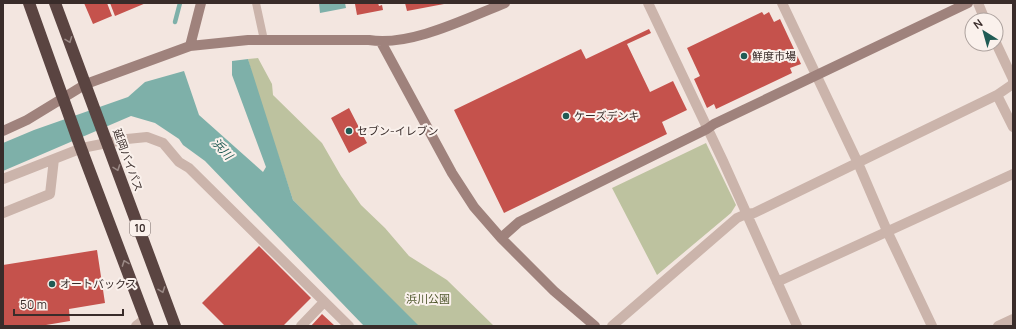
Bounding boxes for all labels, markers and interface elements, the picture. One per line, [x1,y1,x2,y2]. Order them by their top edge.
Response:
north arrow [964,12,1004,52]
text: N [970,15,985,32]
one-way arrow [65,36,73,43]
place label: 鮮度市場 [752,48,796,63]
marker: 鮮度市場 [739,51,749,61]
place label: ケーズデンキ [574,108,639,123]
marker: ケーズデンキ [561,111,571,121]
place label: セブン-イレブン [357,123,439,138]
street label: 延岡バイパス [110,126,147,193]
marker: セブン-イレブン [344,126,354,136]
water label: 浜川 [208,134,238,165]
one-way arrow [113,164,121,171]
road number: 10 [130,220,150,236]
one-way arrow [121,260,129,267]
place label: オートバックス [60,276,137,291]
marker: オートバックス [47,279,57,289]
one-way arrow [157,286,166,293]
scale bar [14,291,123,317]
park label: 浜川公園 [406,291,450,306]
text: 50 m [20,296,47,313]

